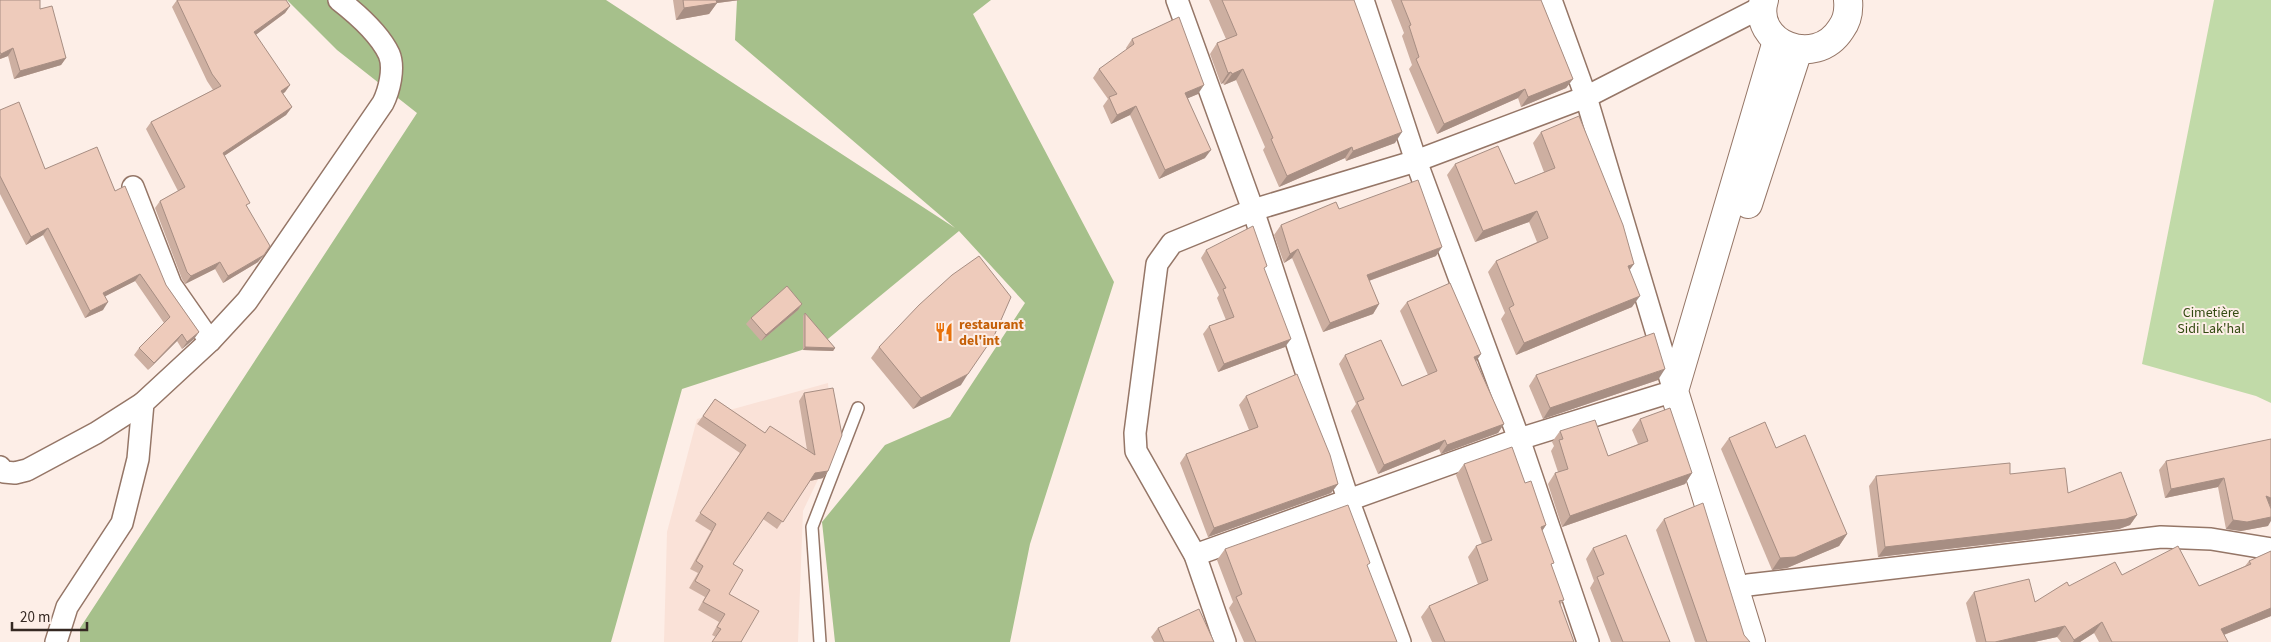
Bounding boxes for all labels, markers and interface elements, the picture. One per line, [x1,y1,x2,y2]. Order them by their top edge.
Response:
park label: Cimetière Sidi Lak'hal [2177,303,2245,339]
place label: restaurant del'int [959,315,1025,351]
restaurant icon: restaurant del'int [933,321,955,343]
scale bar [12,600,88,632]
text: 20 m [20,607,50,628]

